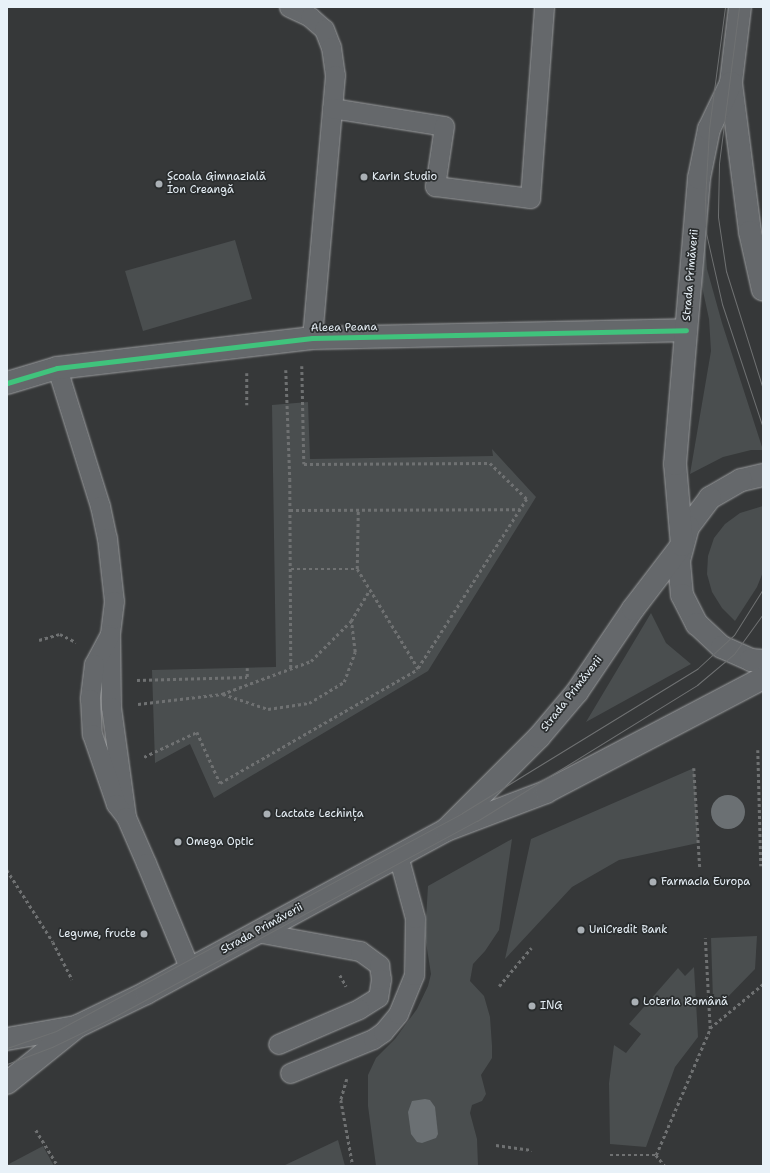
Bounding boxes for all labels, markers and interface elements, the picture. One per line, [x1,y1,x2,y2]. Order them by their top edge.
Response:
place label: Karin Studio [372,170,437,184]
place label: Școala Gimnazială Ion Creangă [167,171,266,197]
marker: Karin Studio [359,172,369,182]
marker: Școala Gimnazială Ion Creangă [154,179,164,189]
street label: Strada Primăverii [680,229,702,321]
street label: Aleea Peana [311,321,377,335]
street label: Strada Primăverii [538,654,606,734]
place label: Lactate Lechința [275,807,364,821]
marker: Lactate Lechința [262,809,272,819]
place label: Omega Optic [186,835,254,849]
marker: Omega Optic [173,837,183,847]
place label: Farmacia Europa [661,875,750,889]
marker: Farmacia Europa [648,877,658,887]
street label: Strada Primăverii [218,901,306,957]
place label: UniCredit Bank [589,923,668,937]
marker: UniCredit Bank [576,925,586,935]
place label: Legume, fructe [58,927,136,941]
marker: Legume, fructe [139,929,149,939]
place label: Loteria Română [643,995,728,1009]
marker: Loteria Română [630,997,640,1007]
place label: ING [540,999,563,1013]
marker: ING [527,1001,537,1011]

